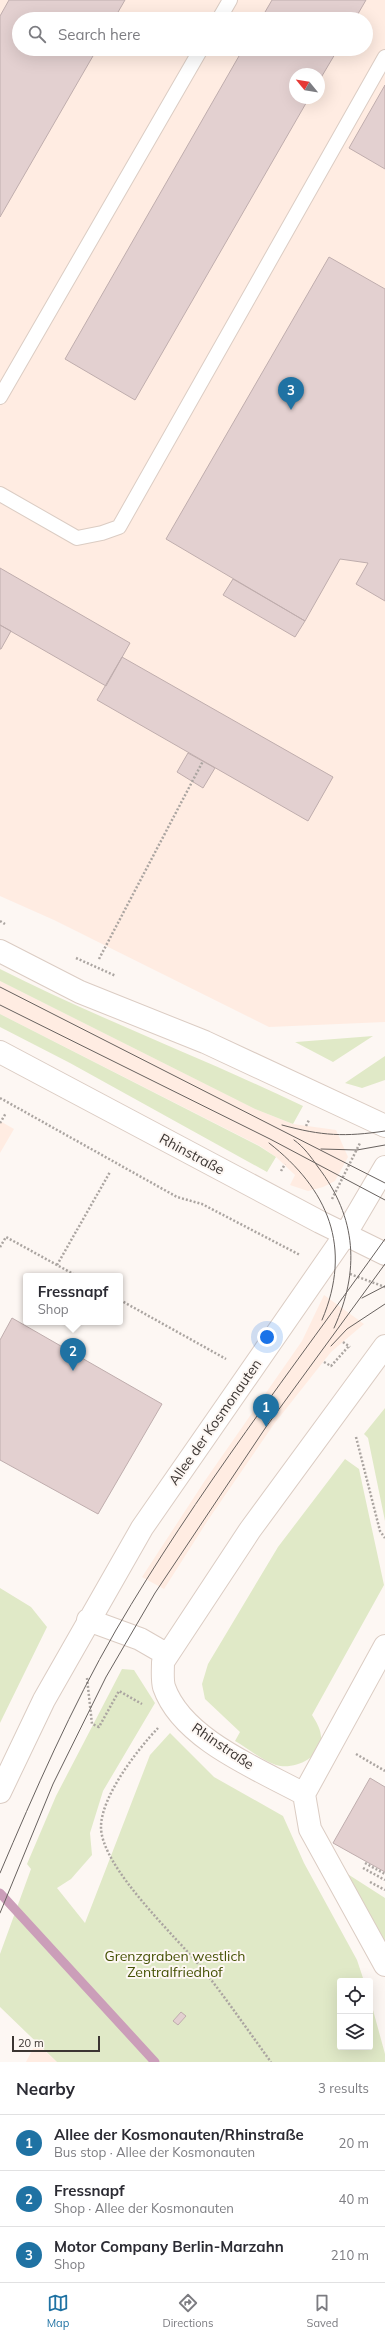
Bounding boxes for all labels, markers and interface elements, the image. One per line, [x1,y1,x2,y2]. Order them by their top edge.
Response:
search box [12,12,373,56]
icon: search [26,23,48,45]
text: Search here [58,25,140,44]
north arrow [289,68,325,104]
pin: 3 [278,377,304,410]
street label: Rhinstraße [156,1129,228,1179]
popup [23,1273,123,1325]
text: Fressnapf [38,1282,108,1301]
text: Shop [38,1301,69,1317]
your location [257,1327,277,1347]
pin: 2 [60,1338,86,1371]
street label: Allee der Kosmonauten [165,1355,265,1489]
pin: 1 [253,1394,279,1427]
street label: Rhinstraße [188,1719,258,1773]
park label: Grenzgraben westlich Zentralfriedhof [104,1947,246,1981]
map controls [337,1978,373,2050]
button: locate [337,1978,373,2014]
button: layers [337,2014,373,2050]
scale bar [12,2034,100,2053]
text: 20 m [18,2036,44,2050]
text: Nearby [16,2078,75,2099]
text: 3 results [318,2080,369,2096]
text: Allee der Kosmonauten/Rhinstraße [54,2125,304,2144]
text: 1 [25,2135,33,2151]
text: 20 m [339,2135,369,2151]
text: Bus stop · Allee der Kosmonauten [54,2144,255,2160]
text: Fressnapf [54,2181,125,2200]
text: 2 [25,2191,33,2207]
text: 40 m [339,2191,369,2207]
text: Shop · Allee der Kosmonauten [54,2200,234,2216]
text: Motor Company Berlin-Marzahn [54,2237,284,2256]
text: 3 [25,2247,33,2263]
text: 210 m [331,2247,369,2263]
text: Shop [54,2256,85,2272]
tab: Map [47,2292,69,2330]
tab: Directions [163,2292,213,2330]
tab: Saved [307,2292,338,2330]

